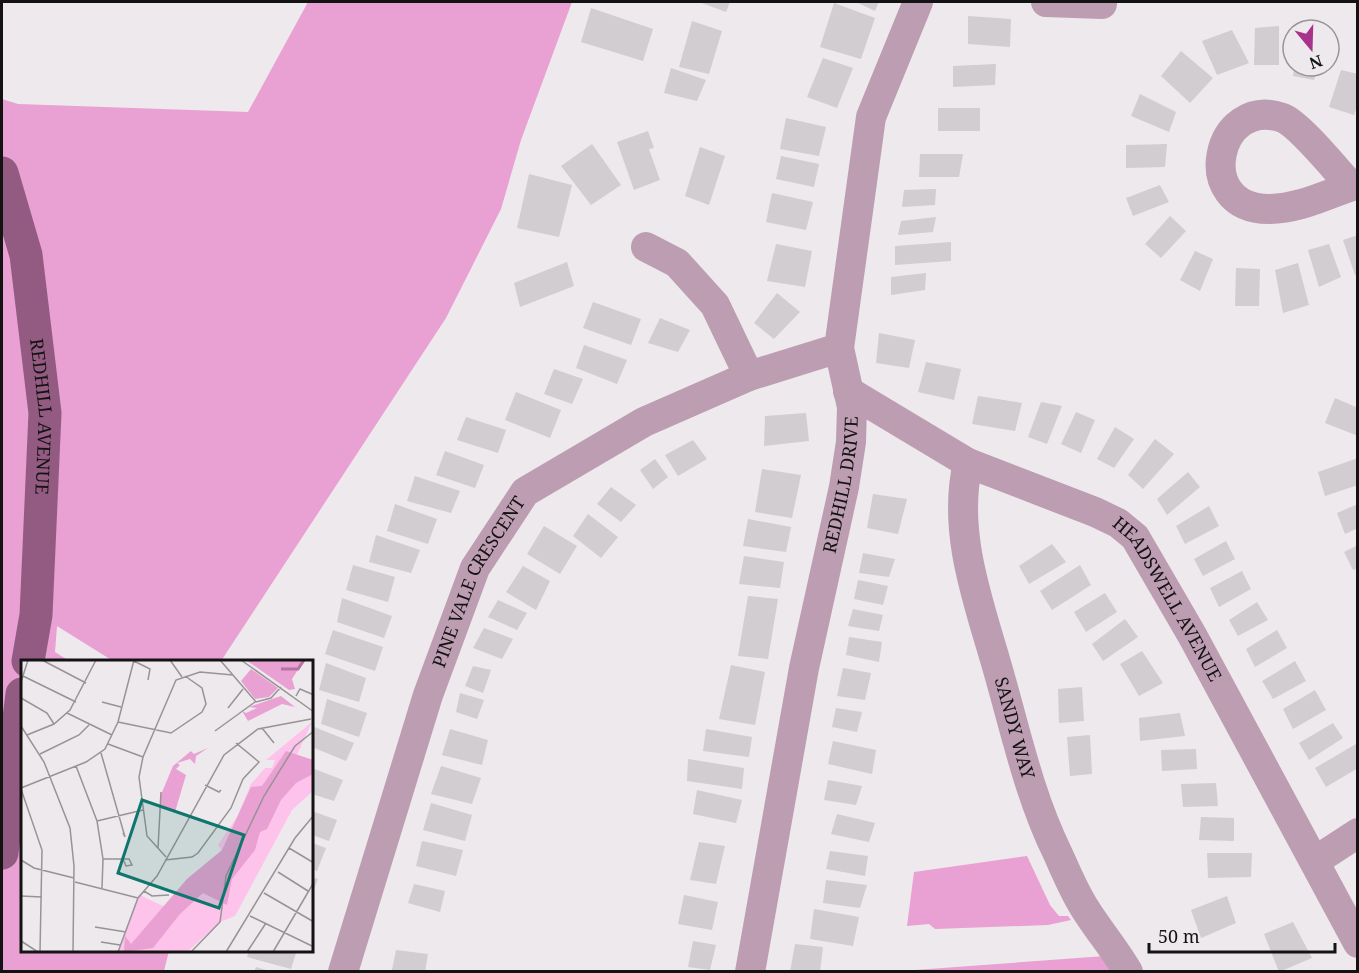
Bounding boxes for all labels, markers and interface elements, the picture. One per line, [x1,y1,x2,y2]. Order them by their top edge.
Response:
north arrow [1281,18,1341,78]
text: N [1306,50,1325,75]
street label: REDHILL AVENUE [25,337,58,495]
street label: REDHILL DRIVE [817,416,863,555]
street label: PINE VALE CRESCENT [426,491,530,671]
street label: HEADSWELL AVENUE [1108,511,1228,685]
inset map [21,660,314,952]
street label: SANDY WAY [990,674,1041,782]
scale bar [1149,916,1335,954]
text: 50 m [1158,924,1200,948]

